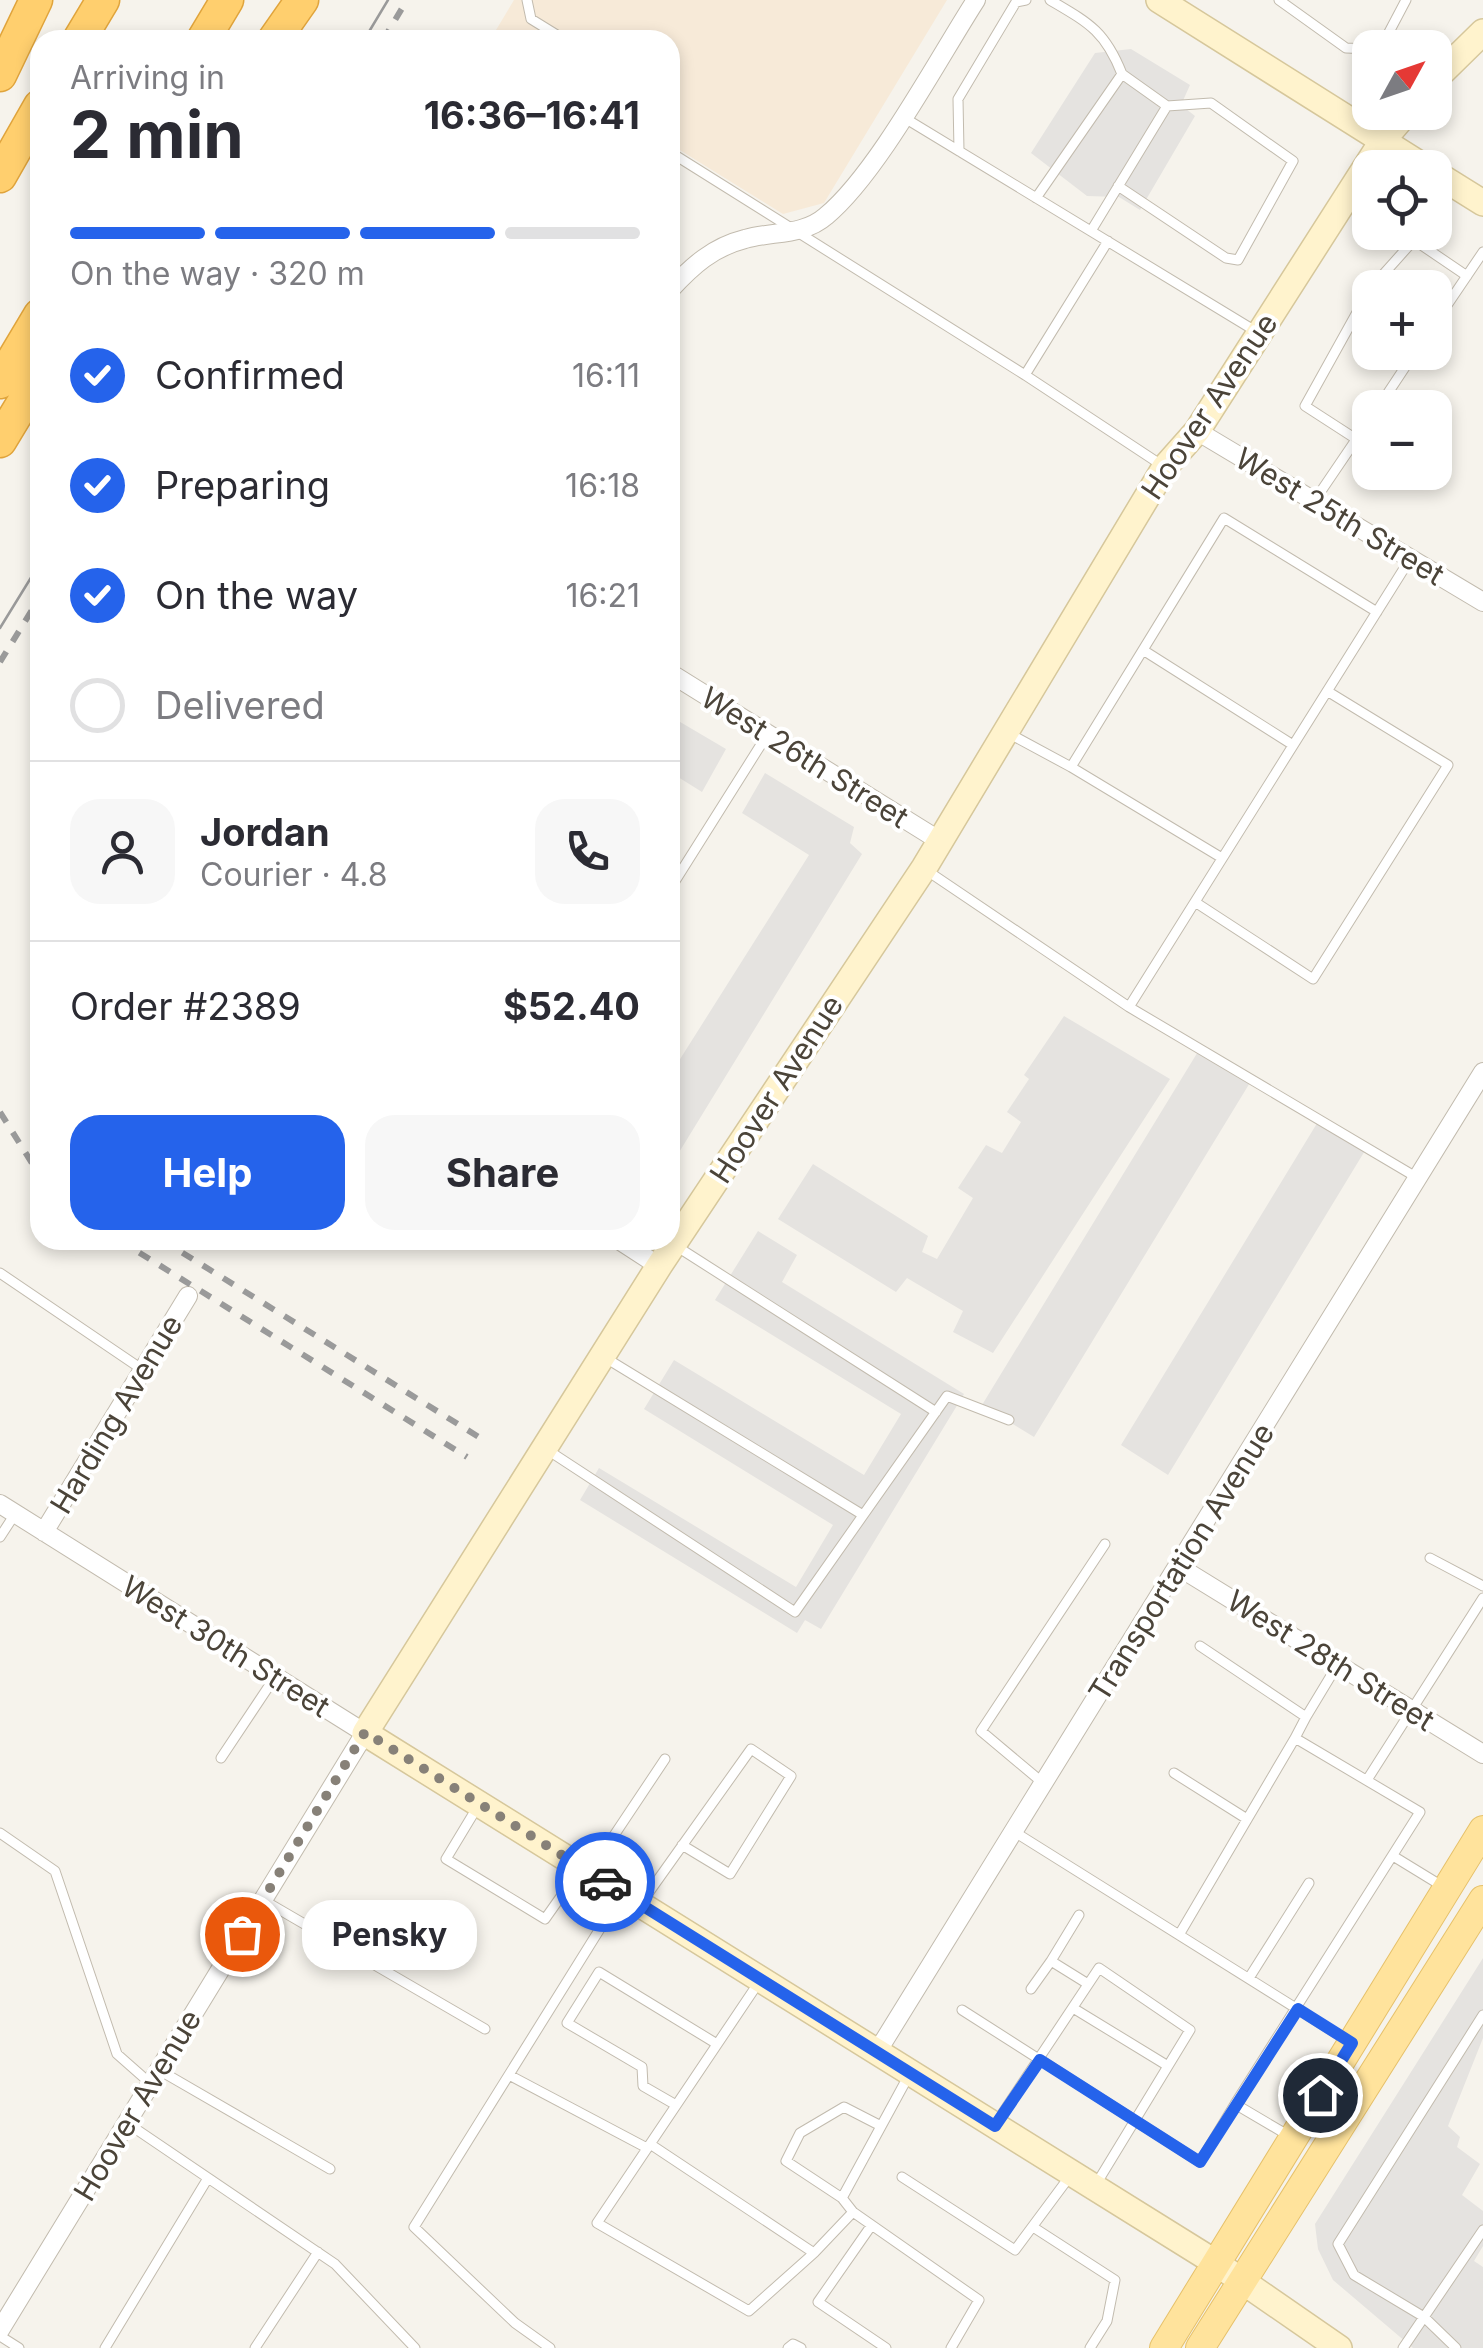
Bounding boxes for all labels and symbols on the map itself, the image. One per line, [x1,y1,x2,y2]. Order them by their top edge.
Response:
north arrow [1352,30,1452,130]
street label: Hoover Avenue [1134,306,1284,506]
street label: West 25th Street [1229,440,1451,593]
street label: West 26th Street [695,679,915,835]
street label: Hoover Avenue [702,988,850,1190]
street label: Harding Avenue [42,1308,190,1520]
street label: Transportation Avenue [1081,1416,1281,1708]
street label: West 30th Street [115,1568,337,1724]
street label: West 28th Street [1221,1582,1441,1738]
courier [555,1832,655,1932]
pin [200,1892,285,1977]
callout: Pensky [302,1899,477,1969]
street label: Hoover Avenue [66,2003,208,2207]
pin [1278,2053,1363,2138]

